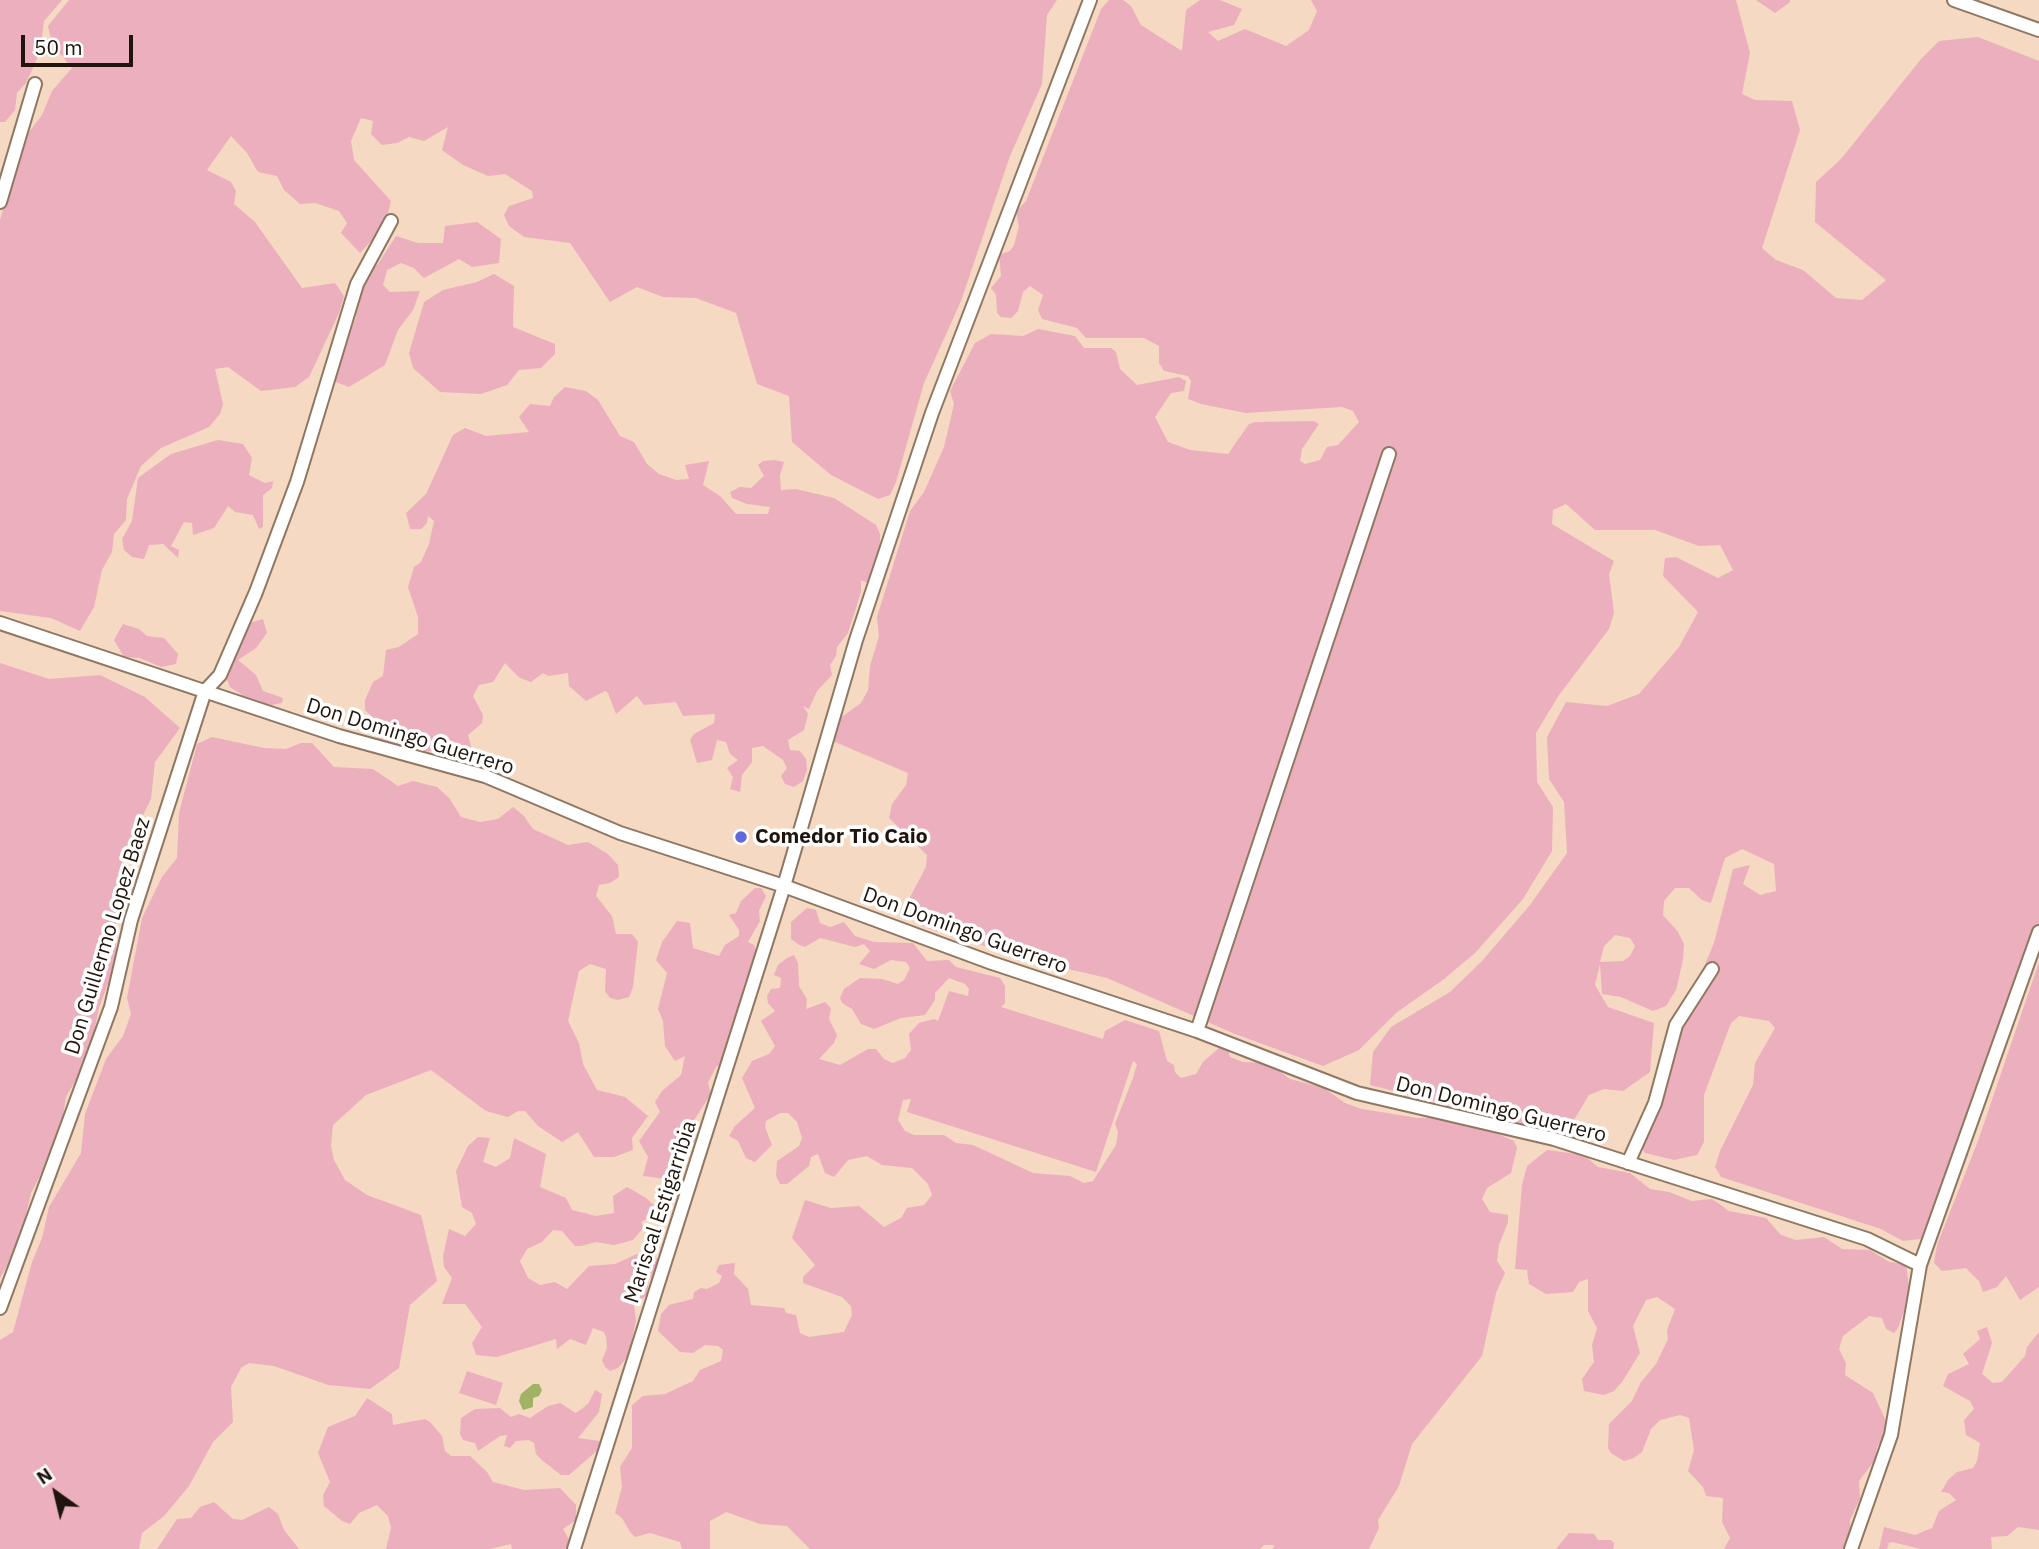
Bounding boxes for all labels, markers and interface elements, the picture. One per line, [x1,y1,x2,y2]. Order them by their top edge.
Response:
scale bar [24,21,136,65]
text: 50 m [34,33,83,61]
street label: Don Domingo Guerrero [303,693,517,781]
street label: Don Guillermo Lopez Baez [60,814,156,1058]
place label: Comedor Tio Caio [755,824,928,850]
marker: Comedor Tio Caio [733,829,749,845]
street label: Don Domingo Guerrero [859,882,1071,980]
street label: Don Domingo Guerrero [1393,1072,1609,1148]
street label: Mariscal Estigarribia [620,1118,702,1306]
north arrow [21,1458,91,1528]
text: N [32,1462,57,1489]

